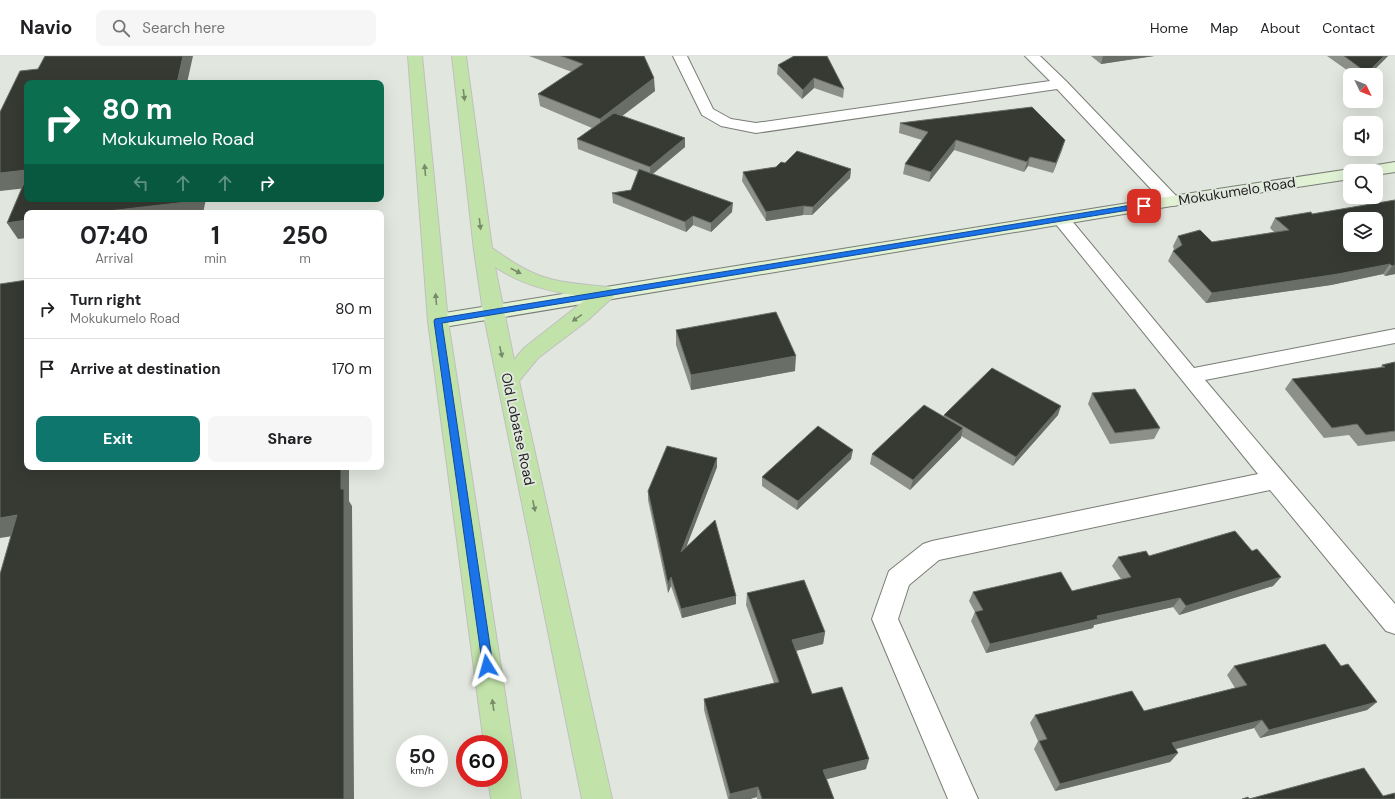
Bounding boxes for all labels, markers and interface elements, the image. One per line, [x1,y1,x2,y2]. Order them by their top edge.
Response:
search box [96,10,376,46]
text: Navio [20,15,72,40]
icon: search [110,17,132,39]
text: Search here [142,18,225,38]
text: Home [1150,19,1188,37]
text: Map [1210,19,1238,37]
text: About [1260,19,1300,37]
text: Contact [1322,19,1375,37]
north arrow [1343,68,1383,108]
map controls [1343,68,1383,252]
one-way arrow [461,89,467,101]
text: 80 m [102,91,172,128]
icon: right [36,96,88,148]
button: sound [1343,116,1383,156]
text: Mokukumelo Road [102,127,254,151]
one-way arrow [421,164,428,176]
button: search [1343,164,1383,204]
icon: left [130,172,152,194]
icon: ahead [172,172,194,194]
icon: ahead [214,172,236,194]
icon: right [256,172,278,194]
street label: Mokukumelo Road [1177,173,1297,209]
pin [1127,189,1161,223]
icon: arrive [1133,195,1155,217]
button: layers [1343,212,1383,252]
one-way arrow [477,218,483,230]
text: 07:40 [80,220,148,251]
text: 1 [211,220,220,251]
text: 250 [282,220,328,251]
text: Arrival [95,250,133,267]
text: min [204,250,226,267]
text: m [299,250,311,267]
one-way arrow [510,268,521,274]
text: Turn right [70,290,141,310]
one-way arrow [433,293,439,305]
icon: right [36,298,58,320]
text: 80 m [335,299,372,319]
text: Mokukumelo Road [70,310,180,327]
one-way arrow [571,314,582,322]
one-way arrow [499,346,505,358]
icon: arrive [36,358,58,380]
text: Arrive at destination [70,359,221,379]
text: 170 m [332,359,372,379]
street label: Old Lobatse Road [497,371,539,487]
button: Exit [36,416,200,462]
button: Share [208,416,372,462]
one-way arrow [532,500,538,513]
position arrow [466,645,508,687]
one-way arrow [490,699,496,711]
speed limit sign: 60 [456,735,508,787]
text: 50 [409,743,435,769]
text: km/h [410,764,434,777]

